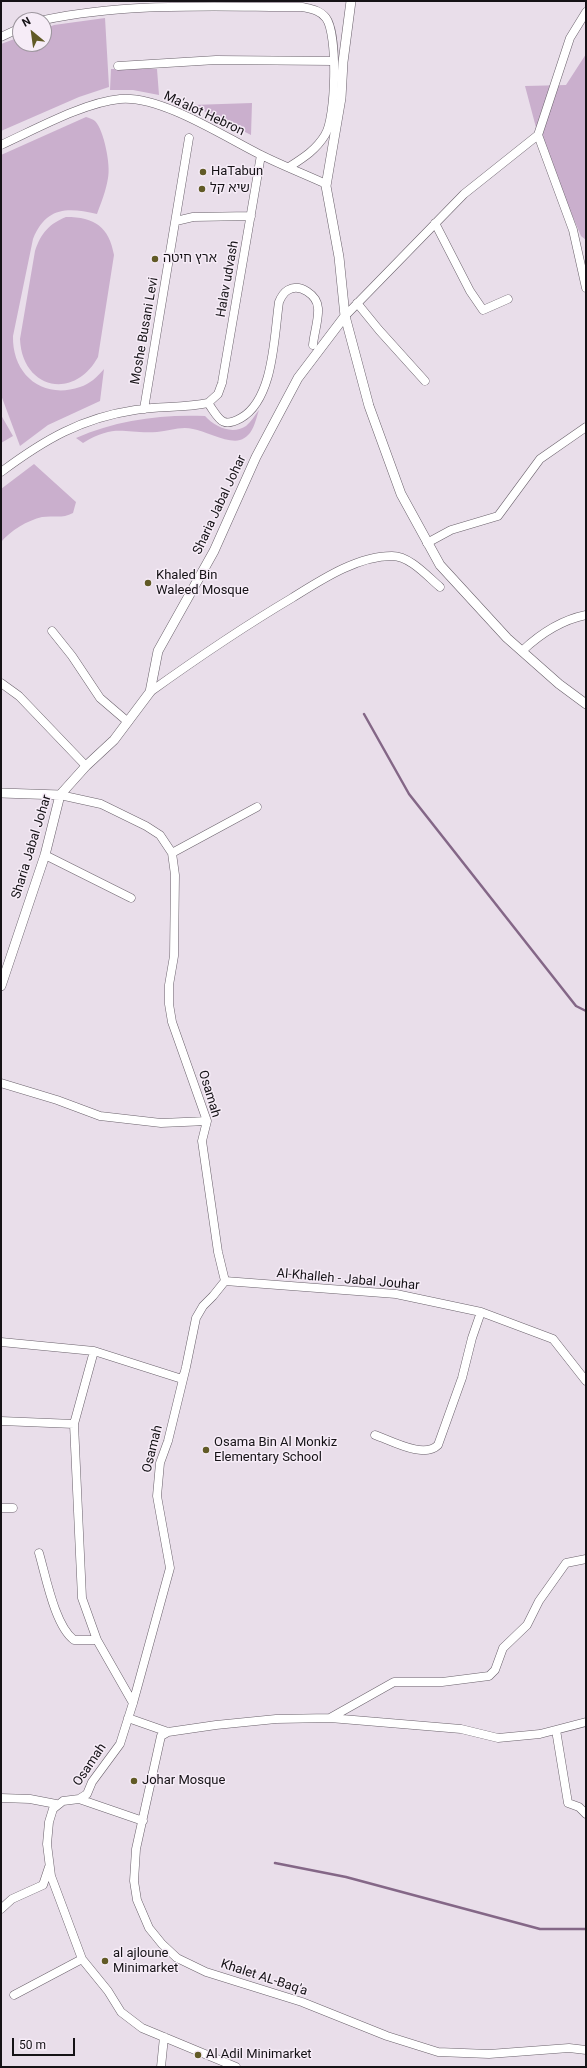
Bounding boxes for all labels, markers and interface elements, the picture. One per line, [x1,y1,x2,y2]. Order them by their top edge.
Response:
north arrow [12,12,52,52]
text: N [20,14,33,30]
street label: Ma'alot Hebron [161,88,247,140]
place label: HaTabun [211,164,263,180]
marker: HaTabun [198,167,208,177]
place label: שיא קל [210,181,250,197]
marker: שיא קל [197,184,207,194]
street label: Halav udvash [214,239,242,319]
place label: ארץ חיטה [163,251,217,267]
marker: ארץ חיטה [150,254,160,264]
street label: Moshe Busani Levi [128,276,162,386]
street label: Sharia Jabal Johar [190,453,250,557]
place label: Khaled Bin Waleed Mosque [156,568,249,599]
marker: Khaled Bin Waleed Mosque [143,578,153,588]
street label: Sharia Jabal Johar [9,793,55,901]
street label: Osamah [194,1069,224,1119]
street label: Al-Khalleh - Jabal Jouhar [276,1266,420,1294]
street label: Osamah [140,1424,166,1474]
place label: Osama Bin Al Monkiz Elementary School [214,1435,337,1466]
marker: Osama Bin Al Monkiz Elementary School [201,1445,211,1455]
street label: Osamah [70,1741,110,1789]
place label: Johar Mosque [142,1773,225,1789]
marker: Johar Mosque [129,1776,139,1786]
place label: al ajloune Minimarket [113,1946,178,1977]
marker: al ajloune Minimarket [100,1956,110,1966]
street label: Khalet AL-Baq'a [219,1957,309,1999]
scale bar [14,2030,77,2056]
text: 50 m [19,2038,46,2052]
place label: Al Adil Minimarket [206,2047,312,2063]
marker: Al Adil Minimarket [193,2050,203,2060]

